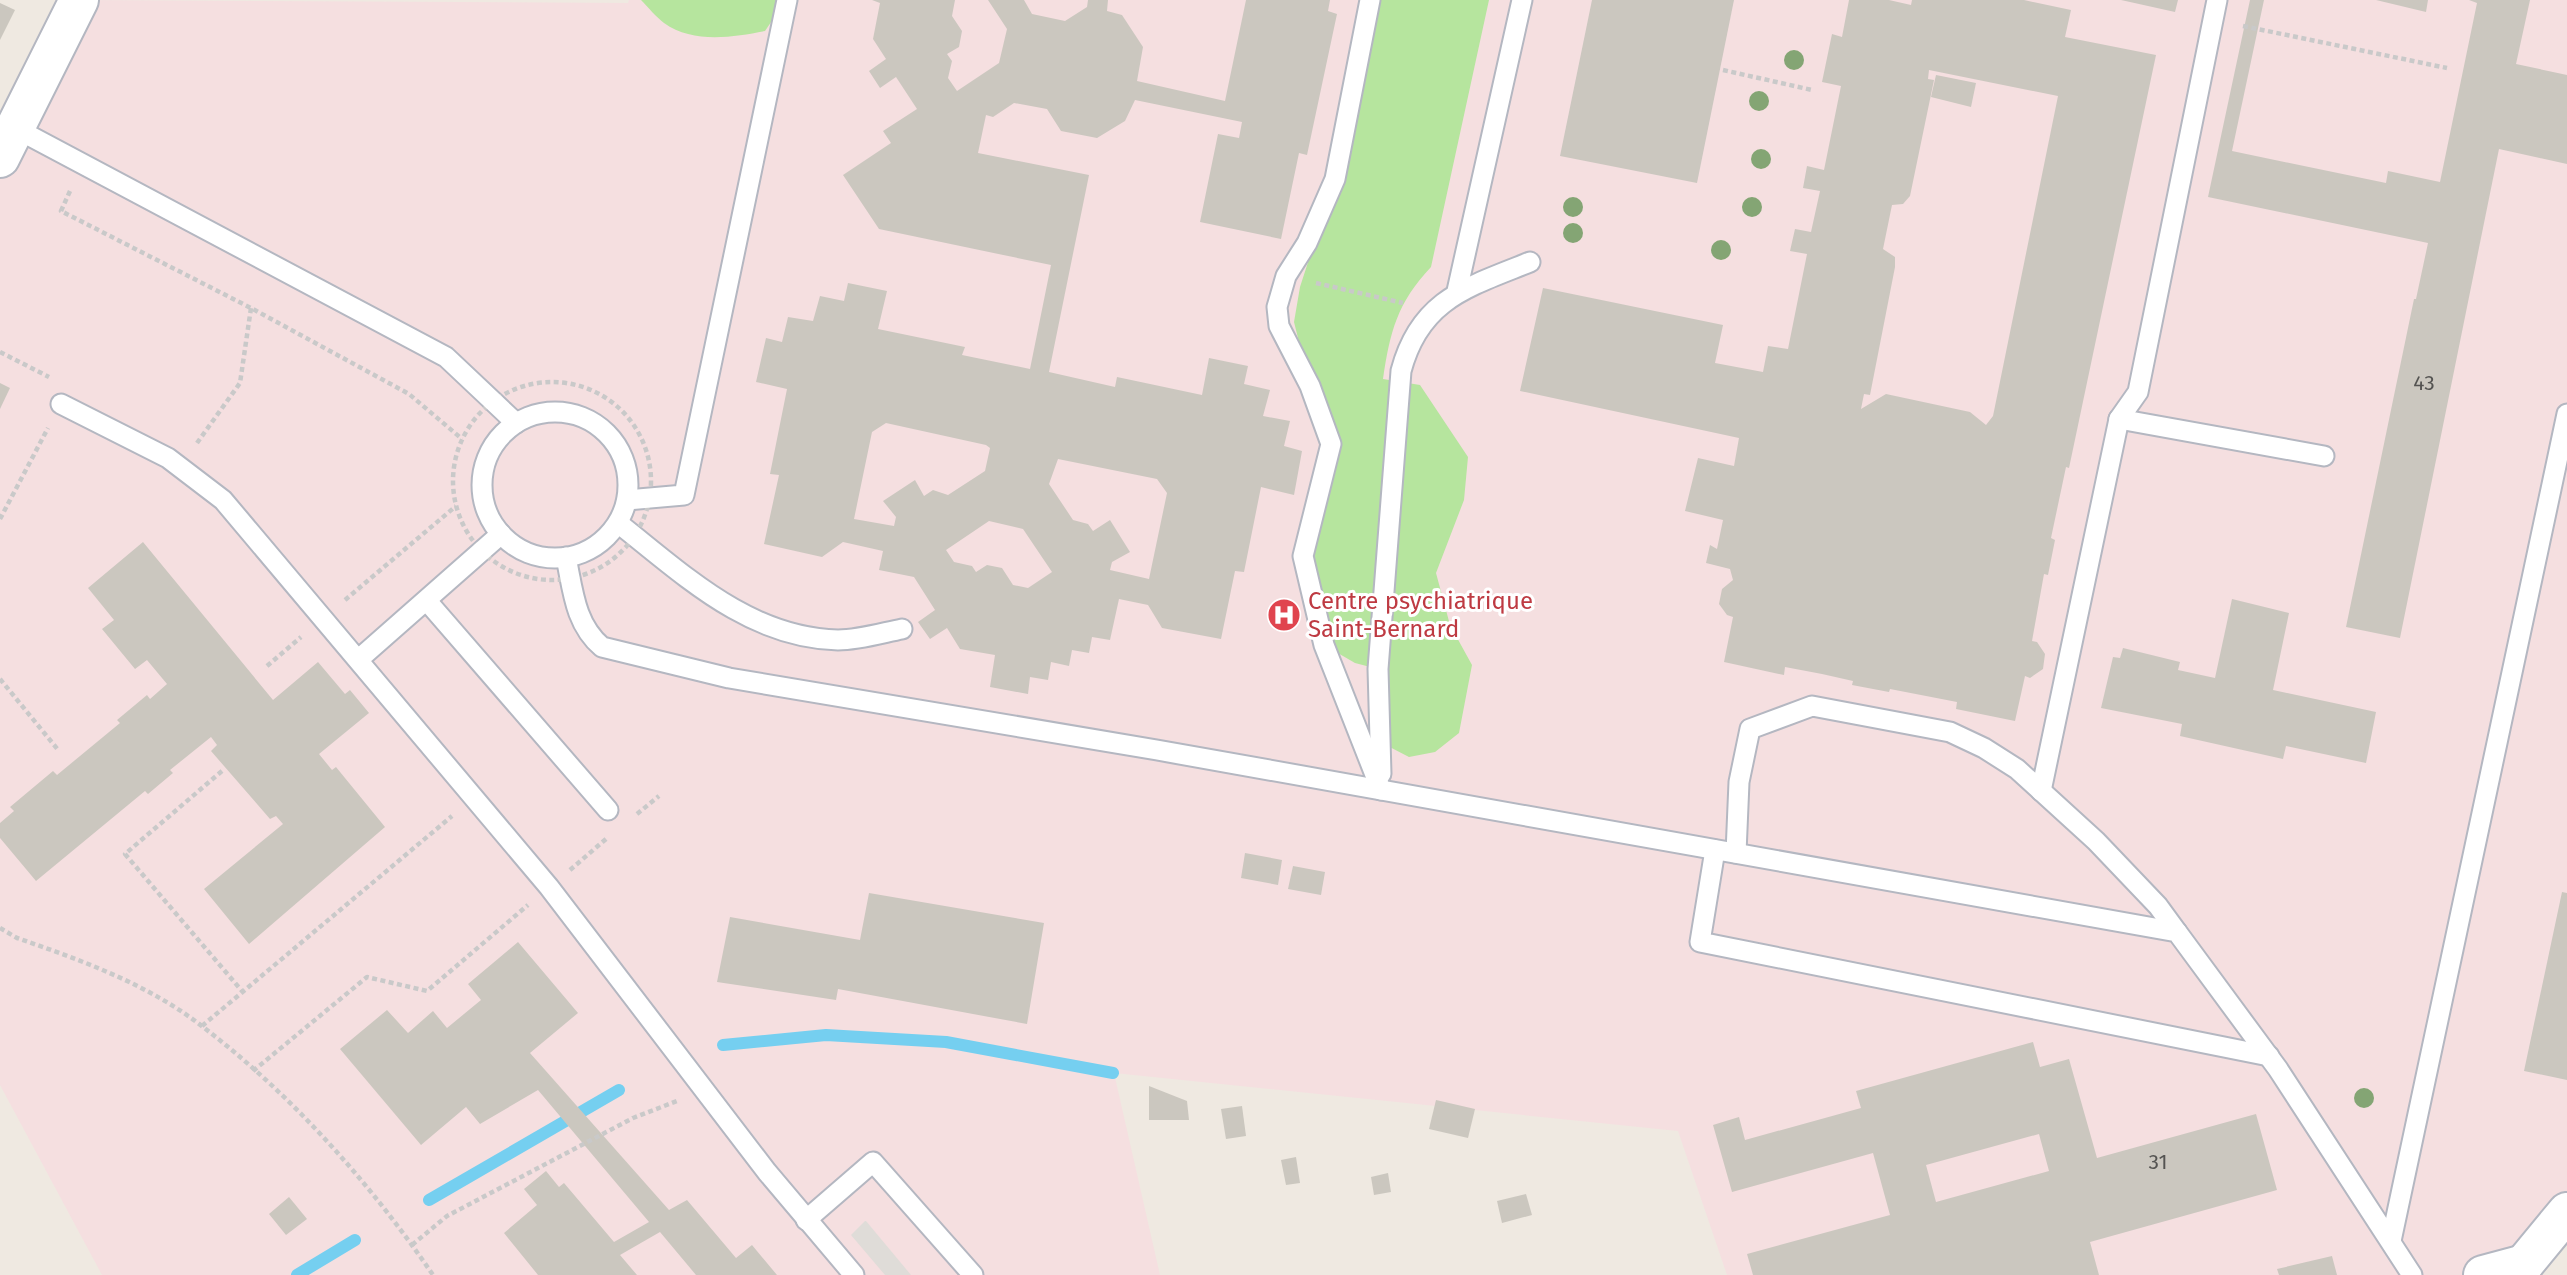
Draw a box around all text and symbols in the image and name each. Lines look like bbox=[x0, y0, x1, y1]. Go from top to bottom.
house number: 43 bbox=[2413, 370, 2435, 396]
place label: Centre psychiatrique Saint-Bernard bbox=[1308, 587, 1533, 643]
hospital icon: Centre psychiatrique Saint-Bernard bbox=[1265, 596, 1303, 634]
house number: 31 bbox=[2148, 1149, 2168, 1175]

